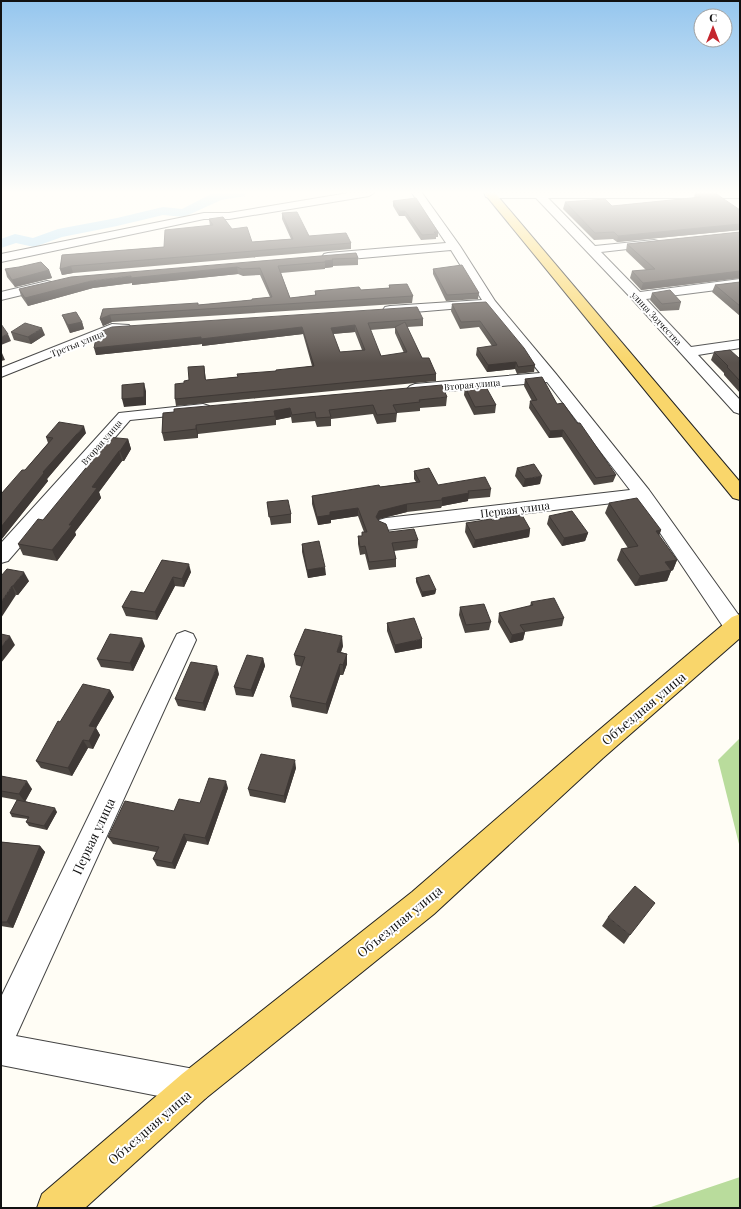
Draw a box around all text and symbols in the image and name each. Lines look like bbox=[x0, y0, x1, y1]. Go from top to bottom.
north arrow bbox=[693, 8, 733, 48]
text: С bbox=[709, 10, 717, 25]
street label: улица Зодчества bbox=[628, 288, 685, 348]
street label: Третья улица bbox=[49, 327, 106, 359]
street label: Вторая улица bbox=[443, 376, 501, 392]
street label: Вторая улица bbox=[78, 416, 124, 467]
street label: Первая улица bbox=[479, 497, 551, 521]
street label: Объездная улица bbox=[597, 667, 689, 748]
street label: Первая улица bbox=[68, 794, 118, 877]
street label: Объездная улица bbox=[353, 881, 445, 961]
street label: Объездная улица bbox=[104, 1086, 195, 1168]

